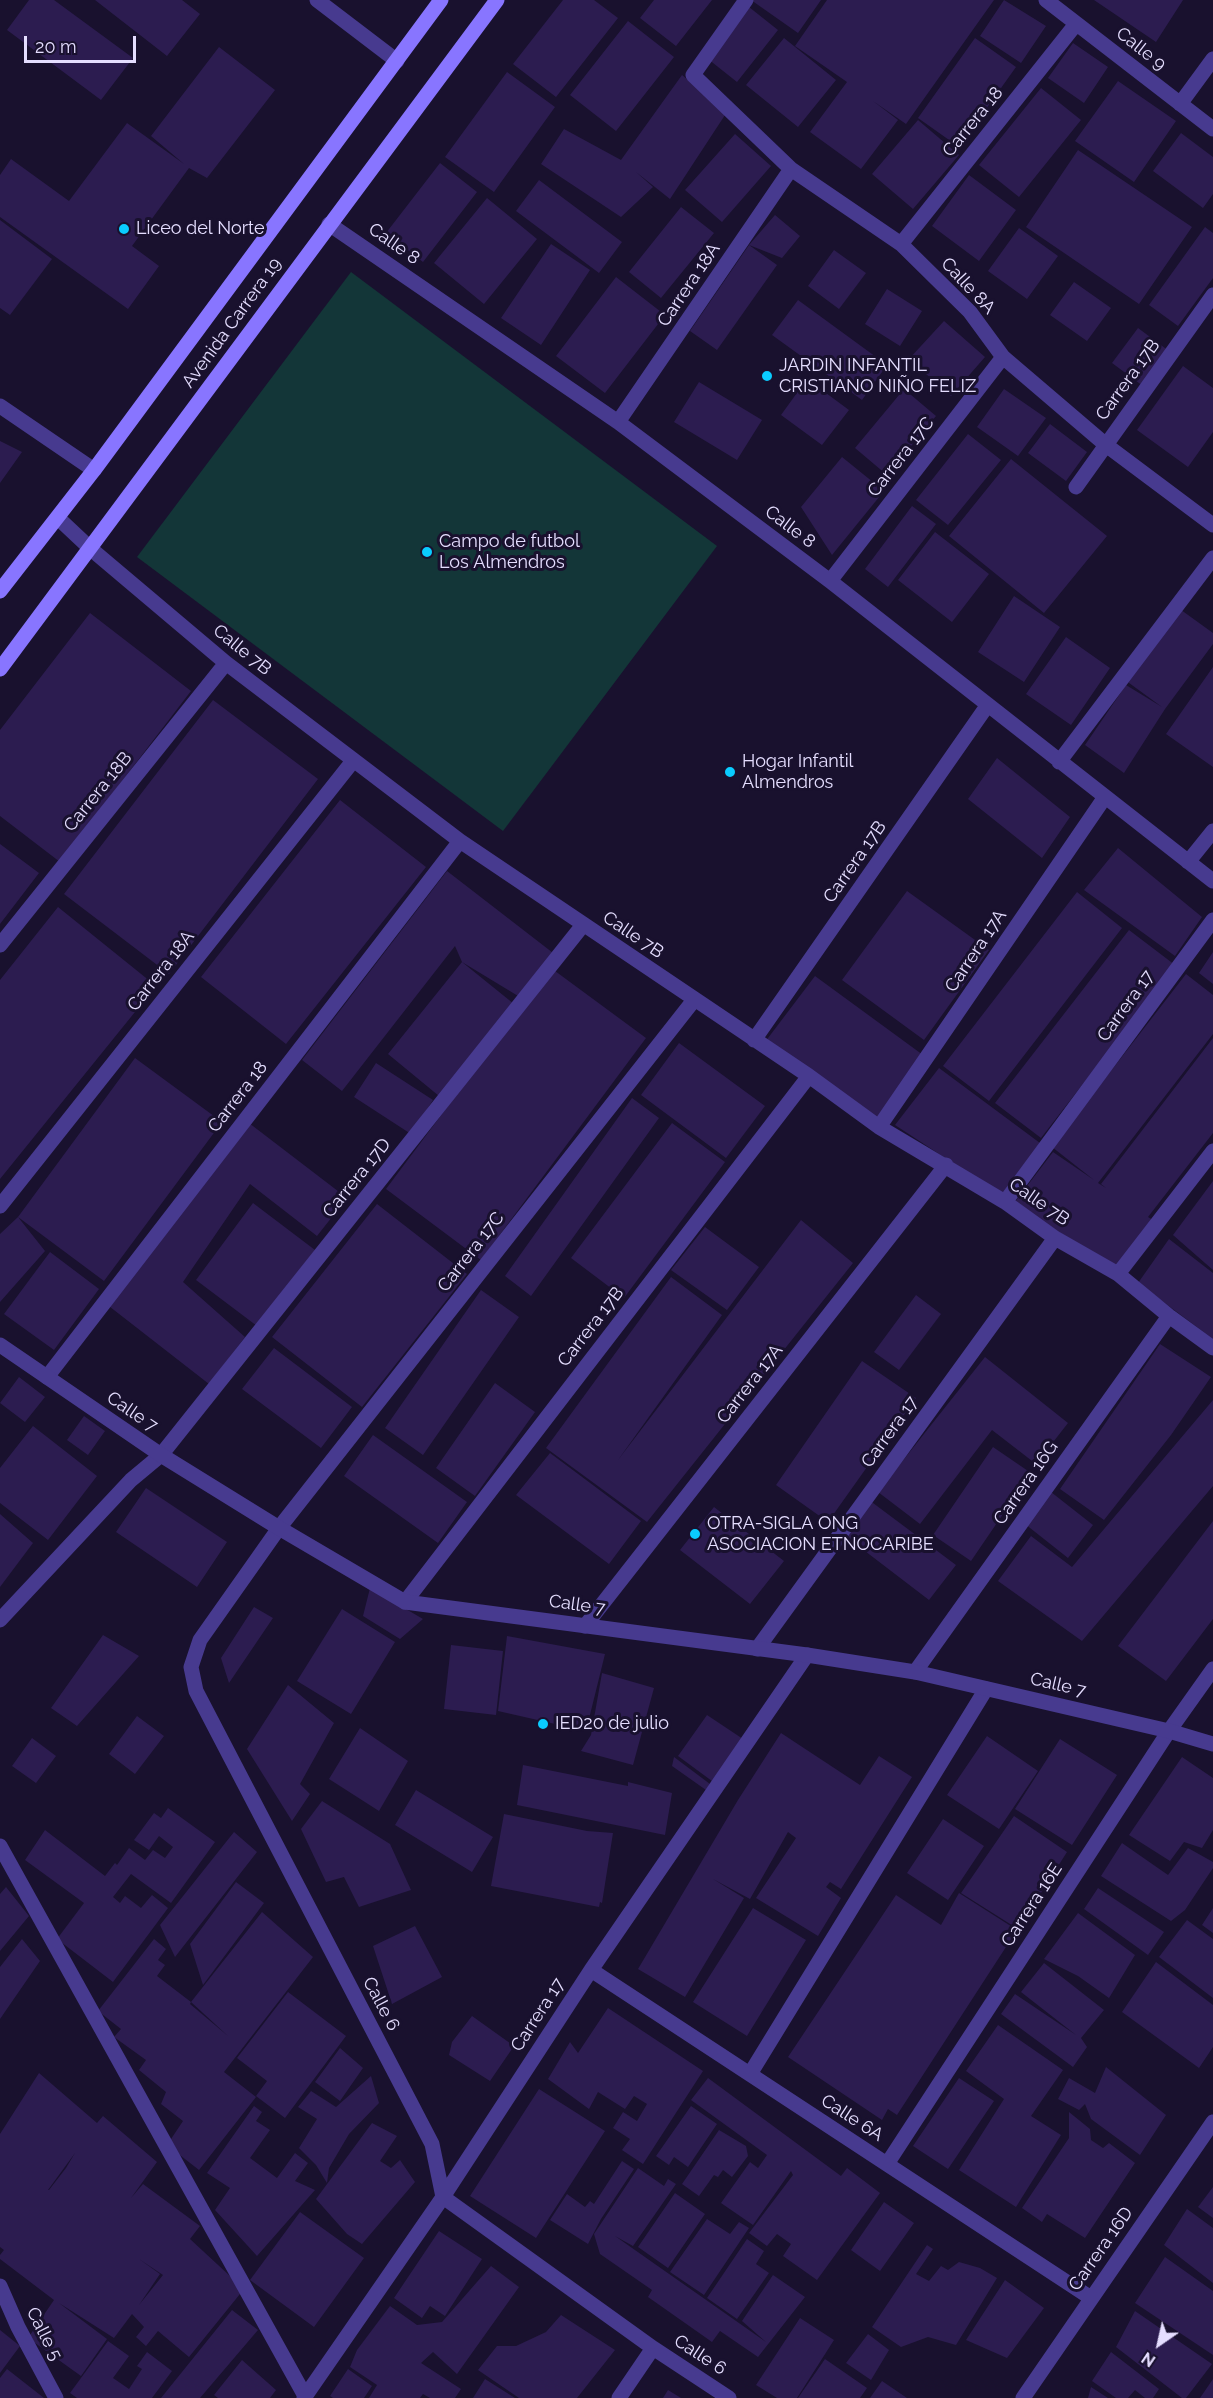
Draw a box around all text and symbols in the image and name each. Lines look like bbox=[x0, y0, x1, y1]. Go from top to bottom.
street label: Calle 9 bbox=[1112, 23, 1170, 75]
scale bar bbox=[27, 24, 140, 62]
text: 20 m bbox=[35, 36, 77, 57]
street label: Carrera 18 bbox=[938, 83, 1008, 161]
place label: Liceo del Norte bbox=[136, 218, 265, 240]
street label: Calle 8 bbox=[364, 219, 424, 269]
marker: Liceo del Norte bbox=[117, 222, 131, 236]
street label: Carrera 18A bbox=[653, 239, 725, 331]
street label: Calle 8A bbox=[936, 253, 1000, 319]
street label: Avenida Carrera 19 bbox=[178, 254, 286, 392]
street label: Carrera 17B bbox=[1091, 335, 1165, 425]
place label: JARDIN INFANTIL CRISTIANO NIÑO FELIZ bbox=[779, 355, 976, 398]
marker: JARDIN INFANTIL CRISTIANO NIÑO FELIZ bbox=[760, 369, 774, 383]
street label: Carrera 17C bbox=[863, 413, 939, 501]
street label: Calle 8 bbox=[760, 501, 820, 553]
place label: Campo de futbol Los Almendros bbox=[439, 531, 580, 574]
marker: Campo de futbol Los Almendros bbox=[420, 545, 434, 559]
street label: Calle 7B bbox=[208, 620, 276, 680]
street label: Carrera 18B bbox=[59, 748, 137, 836]
place label: Hogar Infantil Almendros bbox=[742, 751, 854, 794]
marker: Hogar Infantil Almendros bbox=[723, 765, 737, 779]
street label: Carrera 17B bbox=[819, 817, 891, 907]
street label: Carrera 17A bbox=[941, 906, 1011, 996]
street label: Calle 7B bbox=[598, 907, 668, 963]
street label: Carrera 18A bbox=[123, 926, 199, 1016]
street label: Carrera 17 bbox=[1093, 966, 1159, 1046]
street label: Carrera 18 bbox=[204, 1057, 272, 1137]
street label: Carrera 17D bbox=[318, 1134, 396, 1222]
street label: Calle 7B bbox=[1005, 1173, 1073, 1231]
street label: Carrera 17C bbox=[433, 1208, 509, 1296]
street label: Carrera 17B bbox=[553, 1283, 629, 1371]
street label: Carrera 17A bbox=[712, 1340, 788, 1428]
street label: Calle 7 bbox=[102, 1387, 162, 1437]
street label: Carrera 17 bbox=[857, 1392, 923, 1472]
street label: Carrera 16G bbox=[989, 1437, 1063, 1529]
place label: OTRA-SIGLA ONG ASOCIACION ETNOCARIBE bbox=[707, 1513, 934, 1556]
marker: OTRA-SIGLA ONG ASOCIACION ETNOCARIBE bbox=[688, 1527, 702, 1541]
street label: Calle 7 bbox=[547, 1590, 607, 1620]
street label: Calle 7 bbox=[1028, 1668, 1088, 1702]
place label: IED20 de julio bbox=[555, 1713, 669, 1735]
marker: IED20 de julio bbox=[536, 1717, 550, 1731]
street label: Carrera 16E bbox=[997, 1859, 1067, 1951]
street label: Calle 6 bbox=[358, 1973, 404, 2035]
street label: Carrera 17 bbox=[506, 1974, 570, 2056]
street label: Calle 6A bbox=[817, 2090, 887, 2146]
street label: Carrera 16D bbox=[1064, 2203, 1138, 2295]
street label: Calle 5 bbox=[21, 2304, 67, 2364]
north arrow bbox=[1129, 2314, 1189, 2374]
street label: Calle 6 bbox=[670, 2330, 730, 2380]
text: N bbox=[1138, 2348, 1159, 2371]

